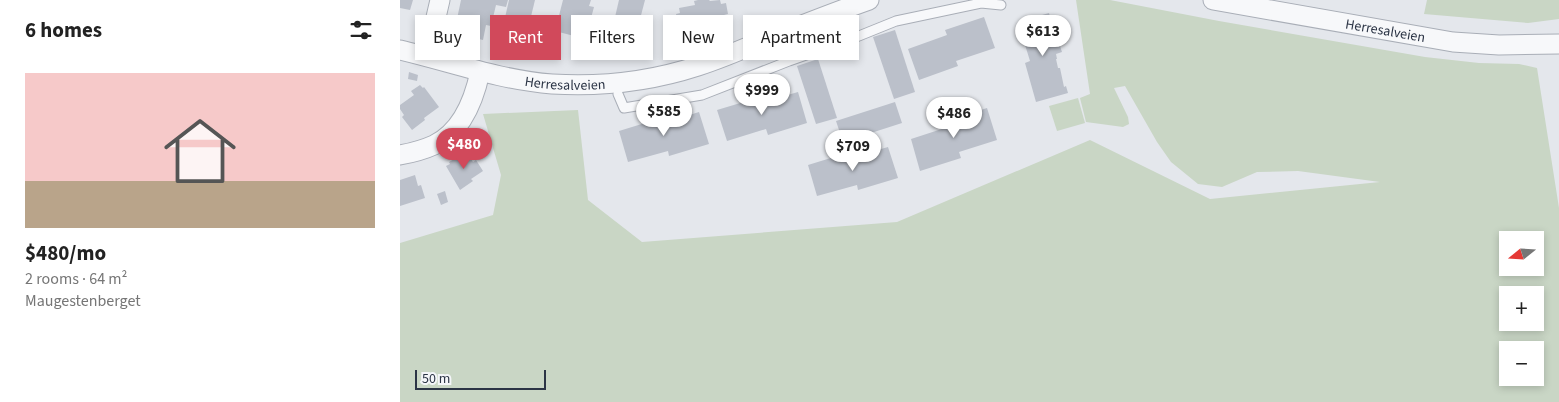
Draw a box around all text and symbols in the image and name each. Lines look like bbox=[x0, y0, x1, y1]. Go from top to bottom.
street label: Herresalveien bbox=[1344, 14, 1427, 48]
text: 6 homes bbox=[25, 15, 102, 45]
chip: Buy bbox=[415, 15, 480, 60]
chip: Rent bbox=[490, 15, 561, 60]
chip: Filters bbox=[571, 15, 653, 60]
chip: New bbox=[663, 15, 733, 60]
chip: Apartment bbox=[743, 15, 859, 60]
pin: $613 bbox=[1013, 15, 1073, 57]
icon: filters bbox=[347, 16, 375, 44]
text: $613 bbox=[1026, 20, 1060, 42]
street label: Herresalveien bbox=[523, 72, 606, 96]
pin: $999 bbox=[732, 74, 792, 116]
text: $999 bbox=[745, 79, 779, 101]
pin: $585 bbox=[634, 94, 694, 137]
pin: $486 bbox=[924, 96, 984, 139]
text: $585 bbox=[647, 100, 681, 122]
text: $486 bbox=[937, 102, 971, 124]
icon: home bbox=[155, 106, 245, 196]
pin: $480 bbox=[434, 128, 494, 170]
pin: $709 bbox=[823, 130, 883, 172]
text: $480 bbox=[447, 133, 481, 155]
text: $709 bbox=[836, 135, 870, 157]
north arrow bbox=[1499, 231, 1544, 276]
map controls bbox=[1499, 231, 1544, 386]
text: $480/mo bbox=[25, 238, 106, 268]
text: 2 rooms · 64 m² bbox=[25, 268, 127, 290]
button: + bbox=[1499, 286, 1544, 331]
text: Maugestenberget bbox=[25, 290, 141, 312]
button: − bbox=[1499, 341, 1544, 386]
scale bar bbox=[415, 367, 546, 390]
text: 50 m bbox=[422, 369, 450, 389]

